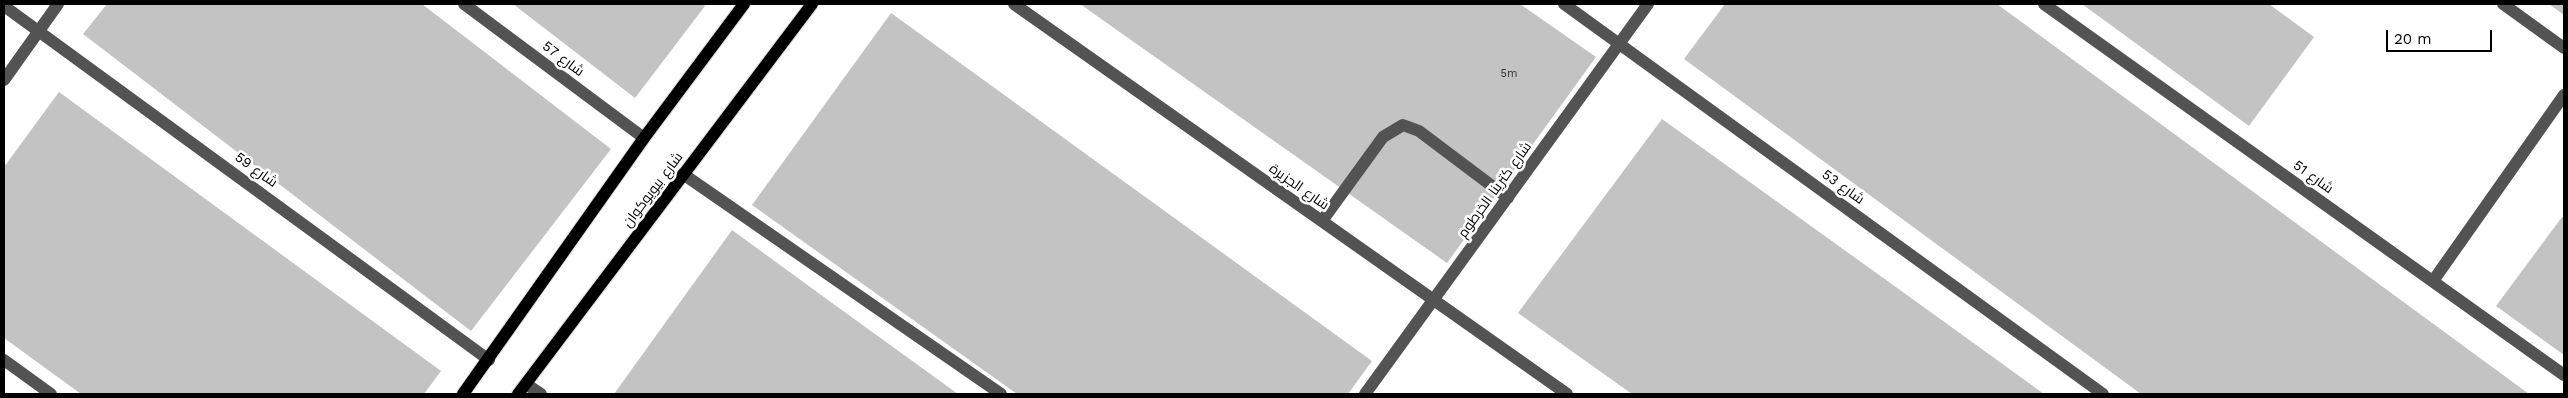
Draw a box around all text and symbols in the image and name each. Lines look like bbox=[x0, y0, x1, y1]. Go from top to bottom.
scale bar bbox=[2388, 20, 2494, 52]
text: 20 m bbox=[2394, 30, 2432, 48]
street label: شارع 57 bbox=[539, 38, 587, 80]
house number: 5m bbox=[1501, 67, 1517, 81]
street label: شارع كترينا الخرطوم bbox=[1455, 139, 1535, 241]
street label: شارع 59 bbox=[231, 149, 281, 191]
street label: شارع بيويوكوان bbox=[619, 149, 687, 231]
street label: شارع 51 bbox=[2290, 157, 2336, 197]
street label: شارع الجزيرة bbox=[1266, 160, 1332, 214]
street label: شارع 53 bbox=[1819, 166, 1867, 208]

